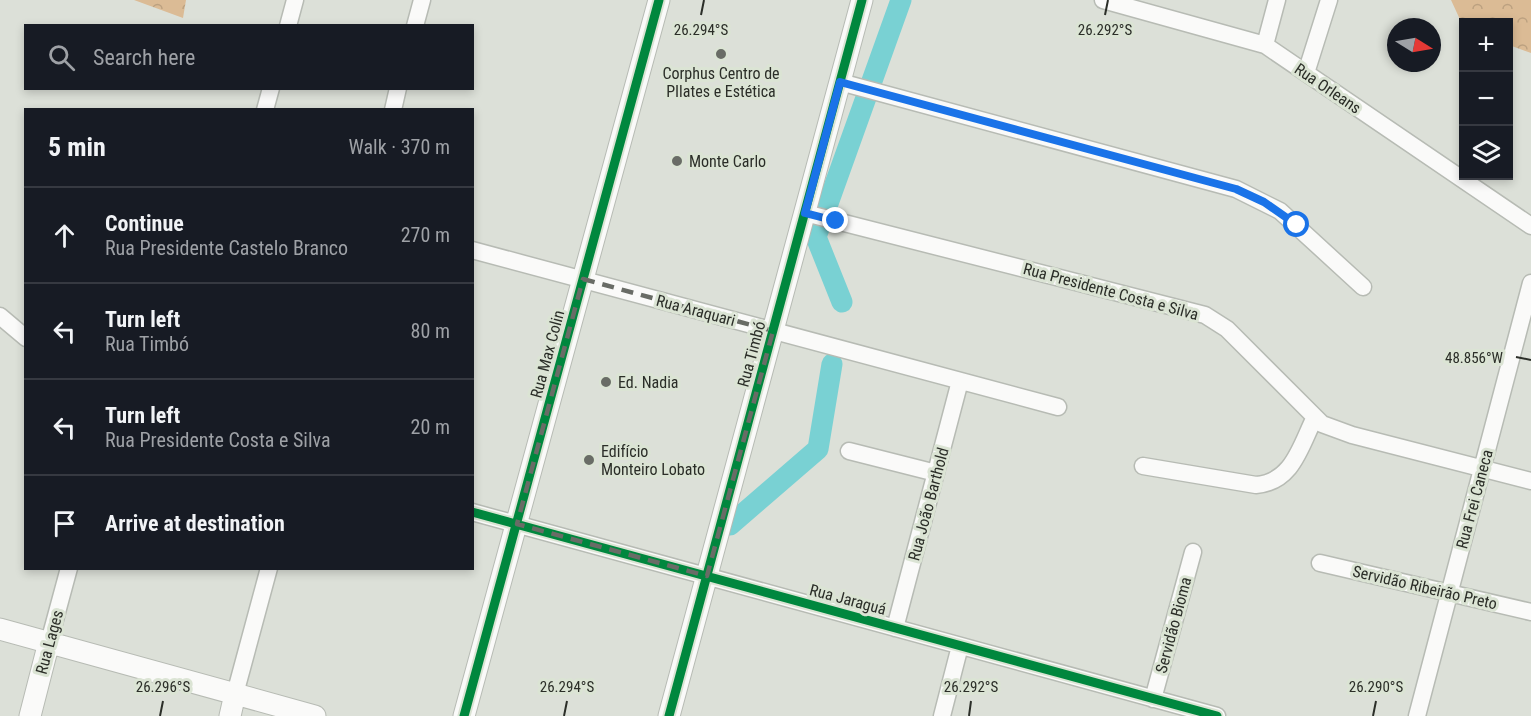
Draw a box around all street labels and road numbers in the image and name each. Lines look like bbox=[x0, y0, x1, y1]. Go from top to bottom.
street label: Rua Orleans bbox=[1291, 59, 1365, 118]
street label: Rua Presidente Costa e Silva bbox=[1021, 259, 1200, 324]
street label: Rua Araquari bbox=[654, 291, 737, 330]
street label: Rua Max Colin bbox=[527, 308, 568, 400]
street label: Rua Timbó bbox=[734, 319, 769, 389]
street label: Rua João Barthold bbox=[904, 445, 953, 563]
street label: Rua Frei Caneca bbox=[1452, 448, 1497, 551]
street label: Servidão Ribeirão Preto bbox=[1351, 562, 1499, 613]
street label: Servidão Bioma bbox=[1152, 575, 1195, 675]
street label: Rua Jaraguá bbox=[808, 580, 888, 619]
street label: Rua Lages bbox=[32, 608, 67, 676]

